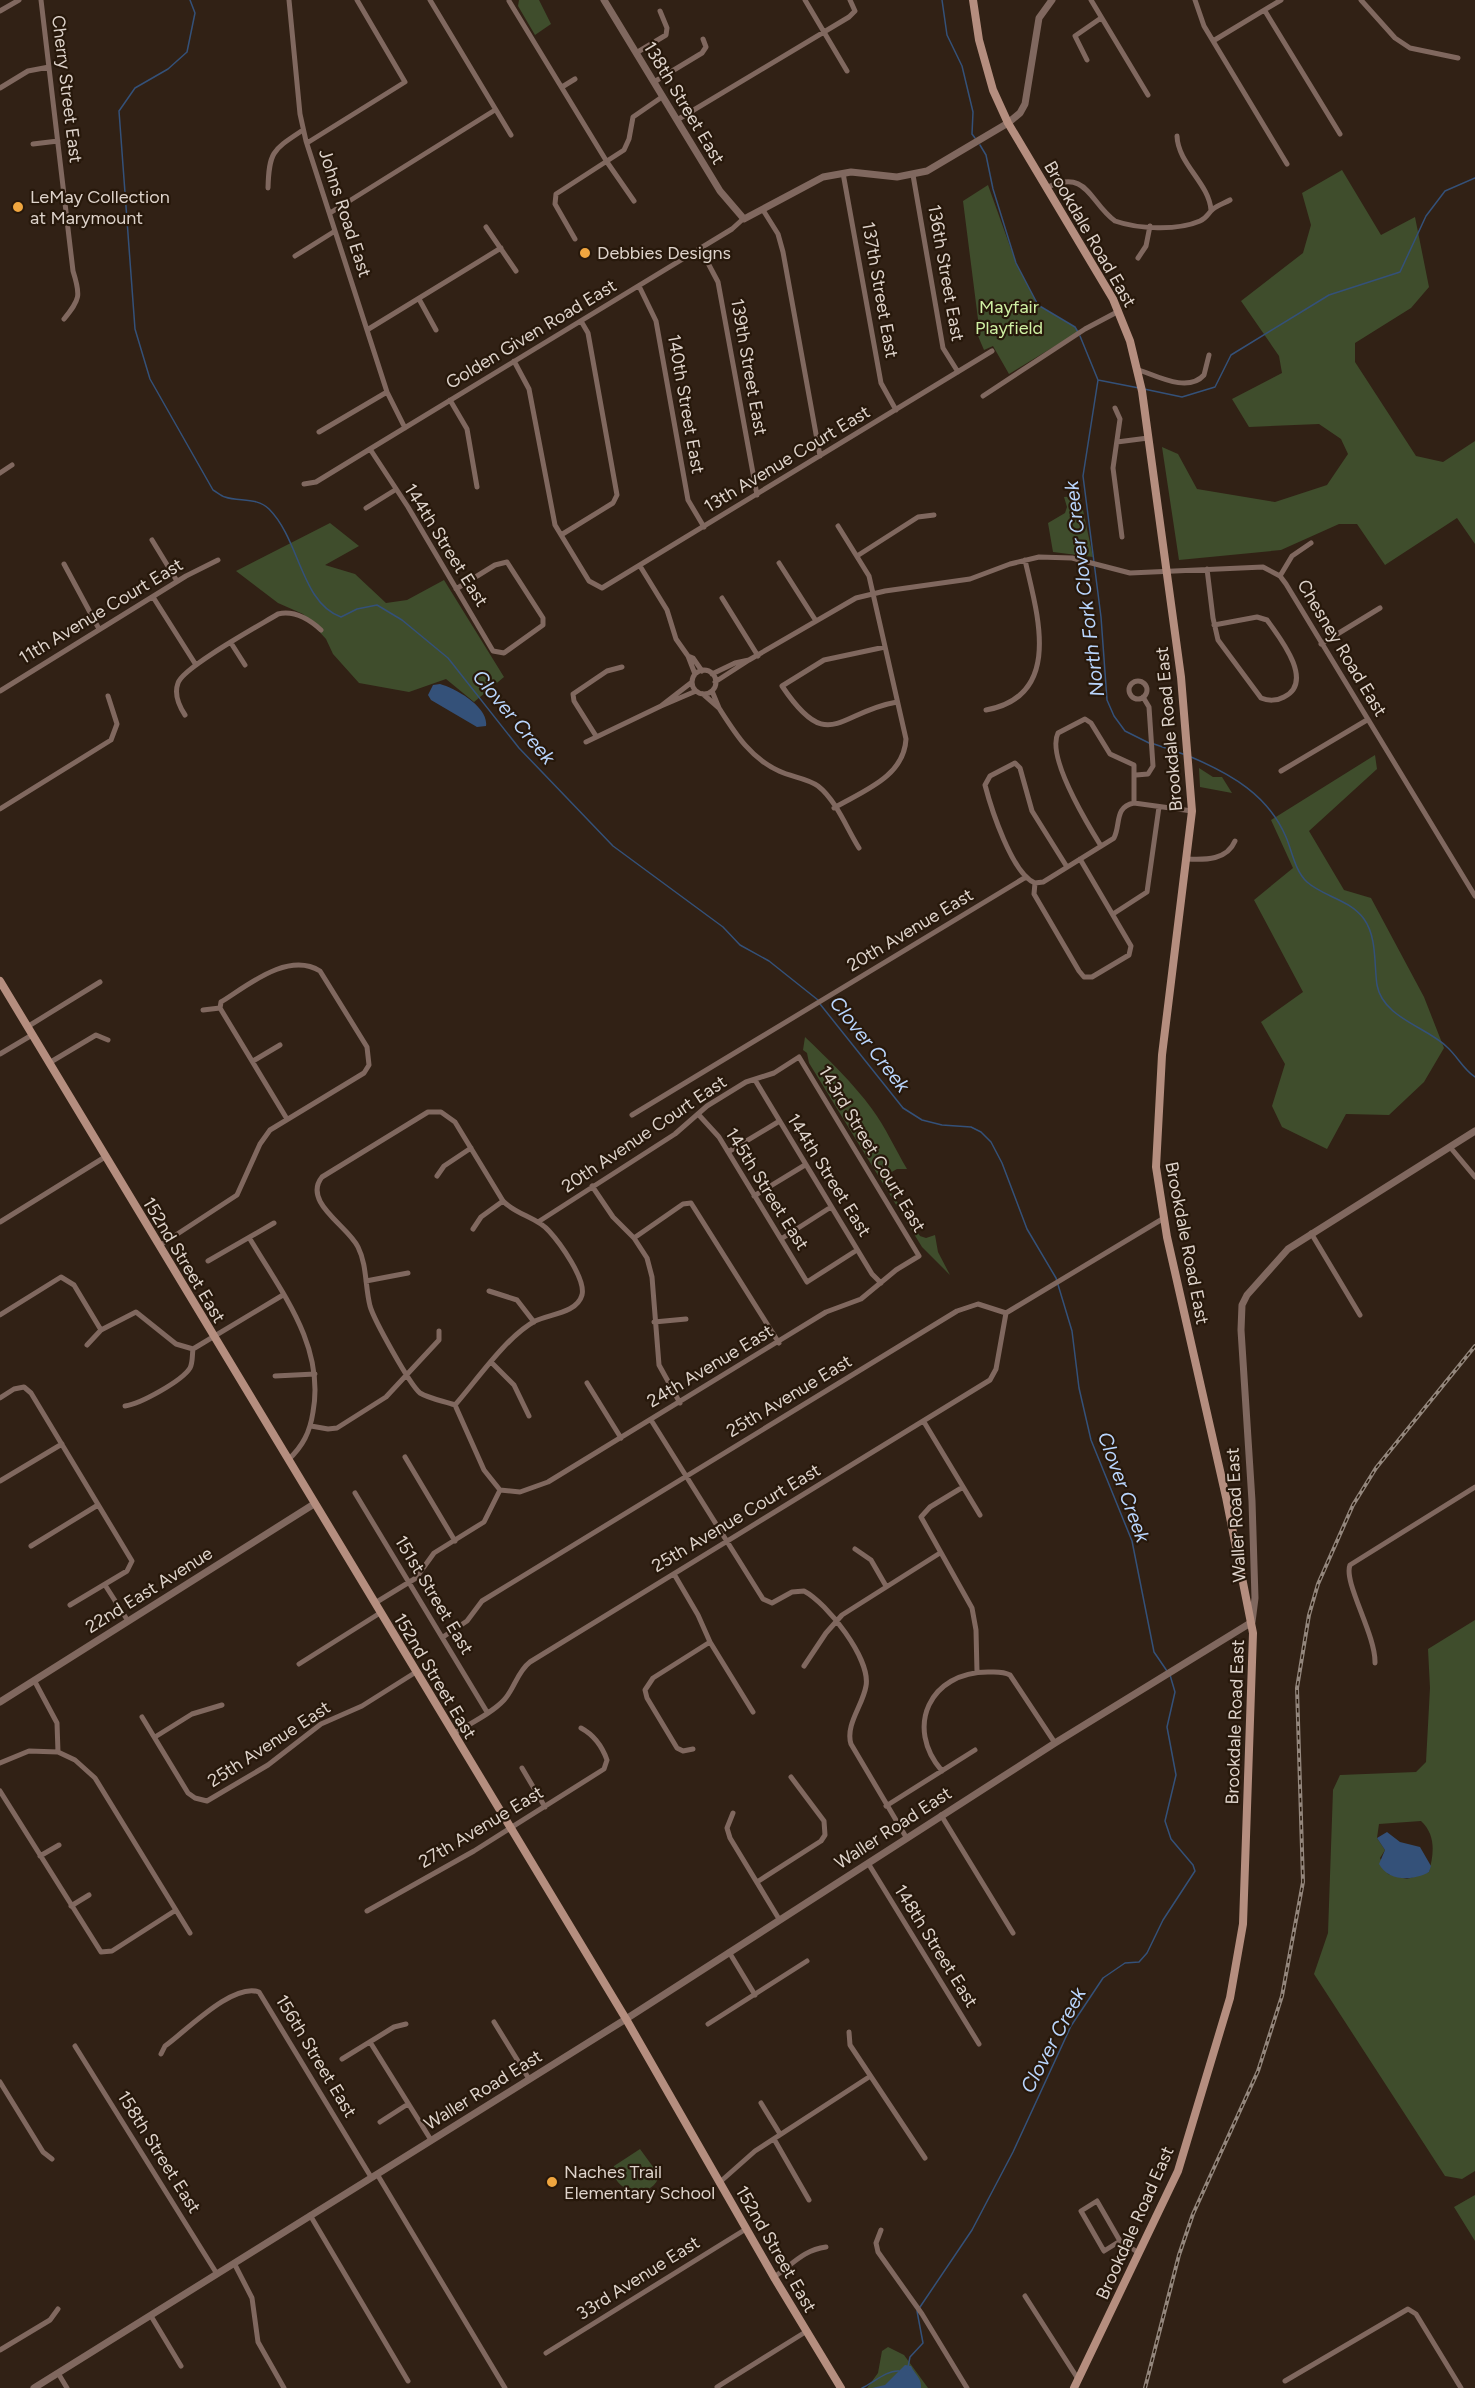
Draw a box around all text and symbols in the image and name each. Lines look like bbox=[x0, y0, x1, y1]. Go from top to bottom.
street label: Cherry Street East bbox=[47, 14, 87, 164]
street label: 138th Street East bbox=[639, 38, 729, 169]
street label: Johns Road East bbox=[314, 146, 376, 280]
street label: Brookdale Road East bbox=[1039, 157, 1141, 311]
place label: LeMay Collection at Marymount bbox=[30, 186, 170, 229]
marker: LeMay Collection at Marymount bbox=[11, 200, 25, 214]
street label: 136th Street East bbox=[923, 203, 969, 343]
street label: 137th Street East bbox=[857, 220, 903, 360]
place label: Debbies Designs bbox=[597, 242, 731, 264]
marker: Debbies Designs bbox=[578, 246, 592, 260]
street label: Golden Given Road East bbox=[442, 274, 620, 394]
park label: Mayfair Playfield bbox=[975, 296, 1043, 339]
street label: 139th Street East bbox=[726, 297, 772, 437]
street label: 140th Street East bbox=[663, 332, 709, 476]
street label: 13th Avenue Court East bbox=[700, 401, 874, 517]
water label: North Fork Clover Creek bbox=[1059, 478, 1109, 698]
street label: 144th Street East bbox=[399, 479, 493, 611]
street label: 11th Avenue Court East bbox=[15, 553, 187, 669]
street label: Chesney Road East bbox=[1292, 576, 1392, 721]
street label: Brookdale Road East bbox=[1151, 645, 1187, 812]
water label: Clover Creek bbox=[468, 665, 561, 770]
street label: 20th Avenue East bbox=[843, 884, 977, 976]
water label: Clover Creek bbox=[825, 991, 916, 1098]
street label: 143rd Street Court East bbox=[814, 1062, 930, 1236]
street label: 20th Avenue Court East bbox=[557, 1071, 731, 1197]
street label: 144th Street East bbox=[782, 1109, 876, 1241]
street label: 145th Street East bbox=[721, 1124, 814, 1254]
street label: Brookdale Road East bbox=[1160, 1160, 1214, 1326]
street label: 152nd Street East bbox=[138, 1193, 230, 1327]
street label: 24th Avenue East bbox=[643, 1320, 777, 1412]
street label: 25th Avenue East bbox=[722, 1350, 856, 1442]
water label: Clover Creek bbox=[1093, 1428, 1156, 1547]
street label: Waller Road East bbox=[1221, 1447, 1251, 1583]
street label: 25th Avenue Court East bbox=[648, 1459, 824, 1577]
street label: 151st Street East bbox=[390, 1532, 478, 1659]
street label: 22nd East Avenue bbox=[81, 1542, 217, 1638]
street label: 152nd Street East bbox=[389, 1609, 481, 1743]
street label: Brookdale Road East bbox=[1221, 1639, 1249, 1805]
street label: 25th Avenue East bbox=[203, 1696, 335, 1792]
street label: 27th Avenue East bbox=[415, 1781, 547, 1873]
street label: Waller Road East bbox=[830, 1782, 956, 1874]
street label: 148th Street East bbox=[889, 1880, 983, 2012]
water label: Clover Creek bbox=[1015, 1982, 1091, 2097]
street label: 156th Street East bbox=[271, 1991, 361, 2121]
street label: Waller Road East bbox=[420, 2045, 546, 2135]
street label: 158th Street East bbox=[113, 2087, 206, 2217]
street label: Brookdale Road East bbox=[1091, 2143, 1179, 2303]
place label: Naches Trail Elementary School bbox=[564, 2161, 715, 2204]
marker: Naches Trail Elementary School bbox=[545, 2175, 559, 2189]
street label: 152nd Street East bbox=[731, 2182, 821, 2316]
street label: 33rd Avenue East bbox=[572, 2231, 704, 2325]

